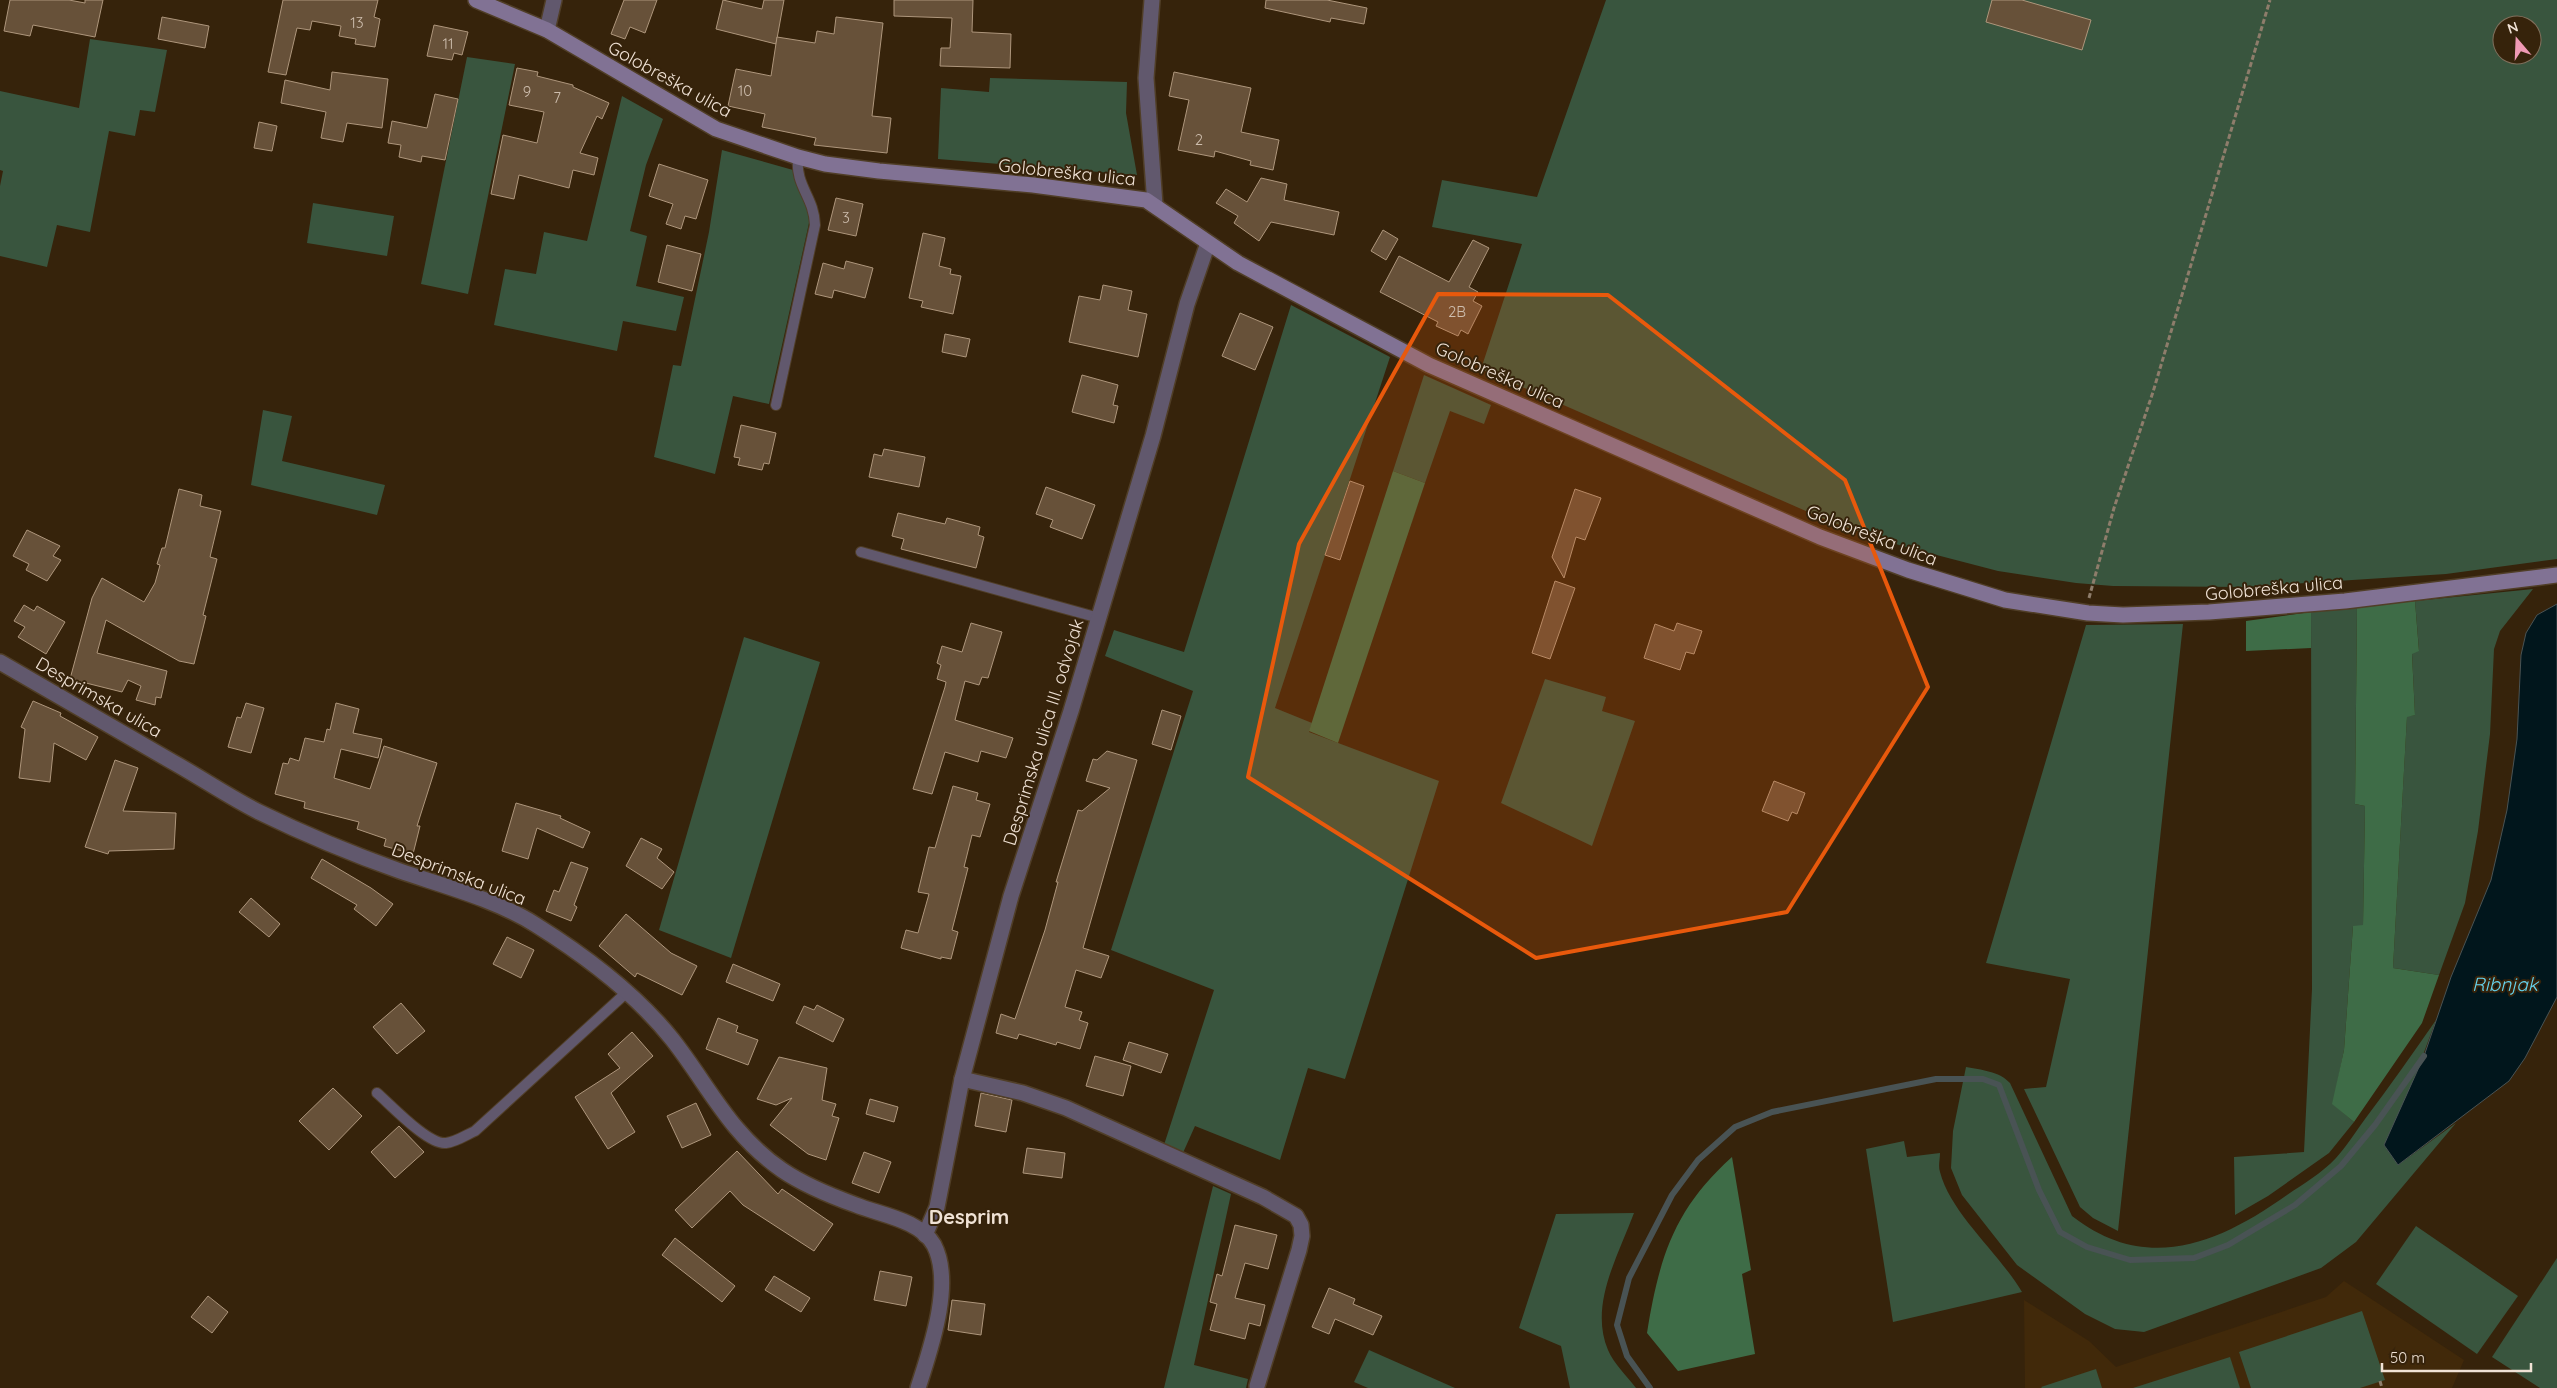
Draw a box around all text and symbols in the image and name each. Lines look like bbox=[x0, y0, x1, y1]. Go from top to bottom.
house number: 13 bbox=[350, 13, 364, 32]
north arrow bbox=[2492, 15, 2542, 65]
text: N bbox=[2505, 18, 2521, 38]
house number: 11 bbox=[442, 34, 454, 53]
street label: Golobreška ulica bbox=[604, 35, 736, 123]
house number: 10 bbox=[738, 81, 752, 100]
house number: 9 bbox=[523, 82, 531, 101]
house number: 7 bbox=[553, 88, 561, 107]
house number: 2 bbox=[1195, 130, 1203, 149]
street label: Golobreška ulica bbox=[997, 153, 1137, 191]
house number: 3 bbox=[842, 208, 850, 227]
house number: 2B bbox=[1448, 302, 1466, 321]
street label: Golobreška ulica bbox=[1432, 336, 1568, 414]
street label: Golobreška ulica bbox=[1803, 500, 1941, 570]
street label: Golobreška ulica bbox=[2204, 571, 2344, 605]
street label: Desprimska ulica III. odvojak bbox=[997, 616, 1089, 848]
street label: Desprimska ulica bbox=[32, 652, 166, 742]
street label: Desprimska ulica bbox=[389, 838, 529, 910]
water label: Ribnjak bbox=[2472, 972, 2540, 996]
district label: Desprim bbox=[929, 1204, 1009, 1229]
scale bar bbox=[2382, 1340, 2531, 1372]
text: 50 m bbox=[2390, 1348, 2425, 1367]

